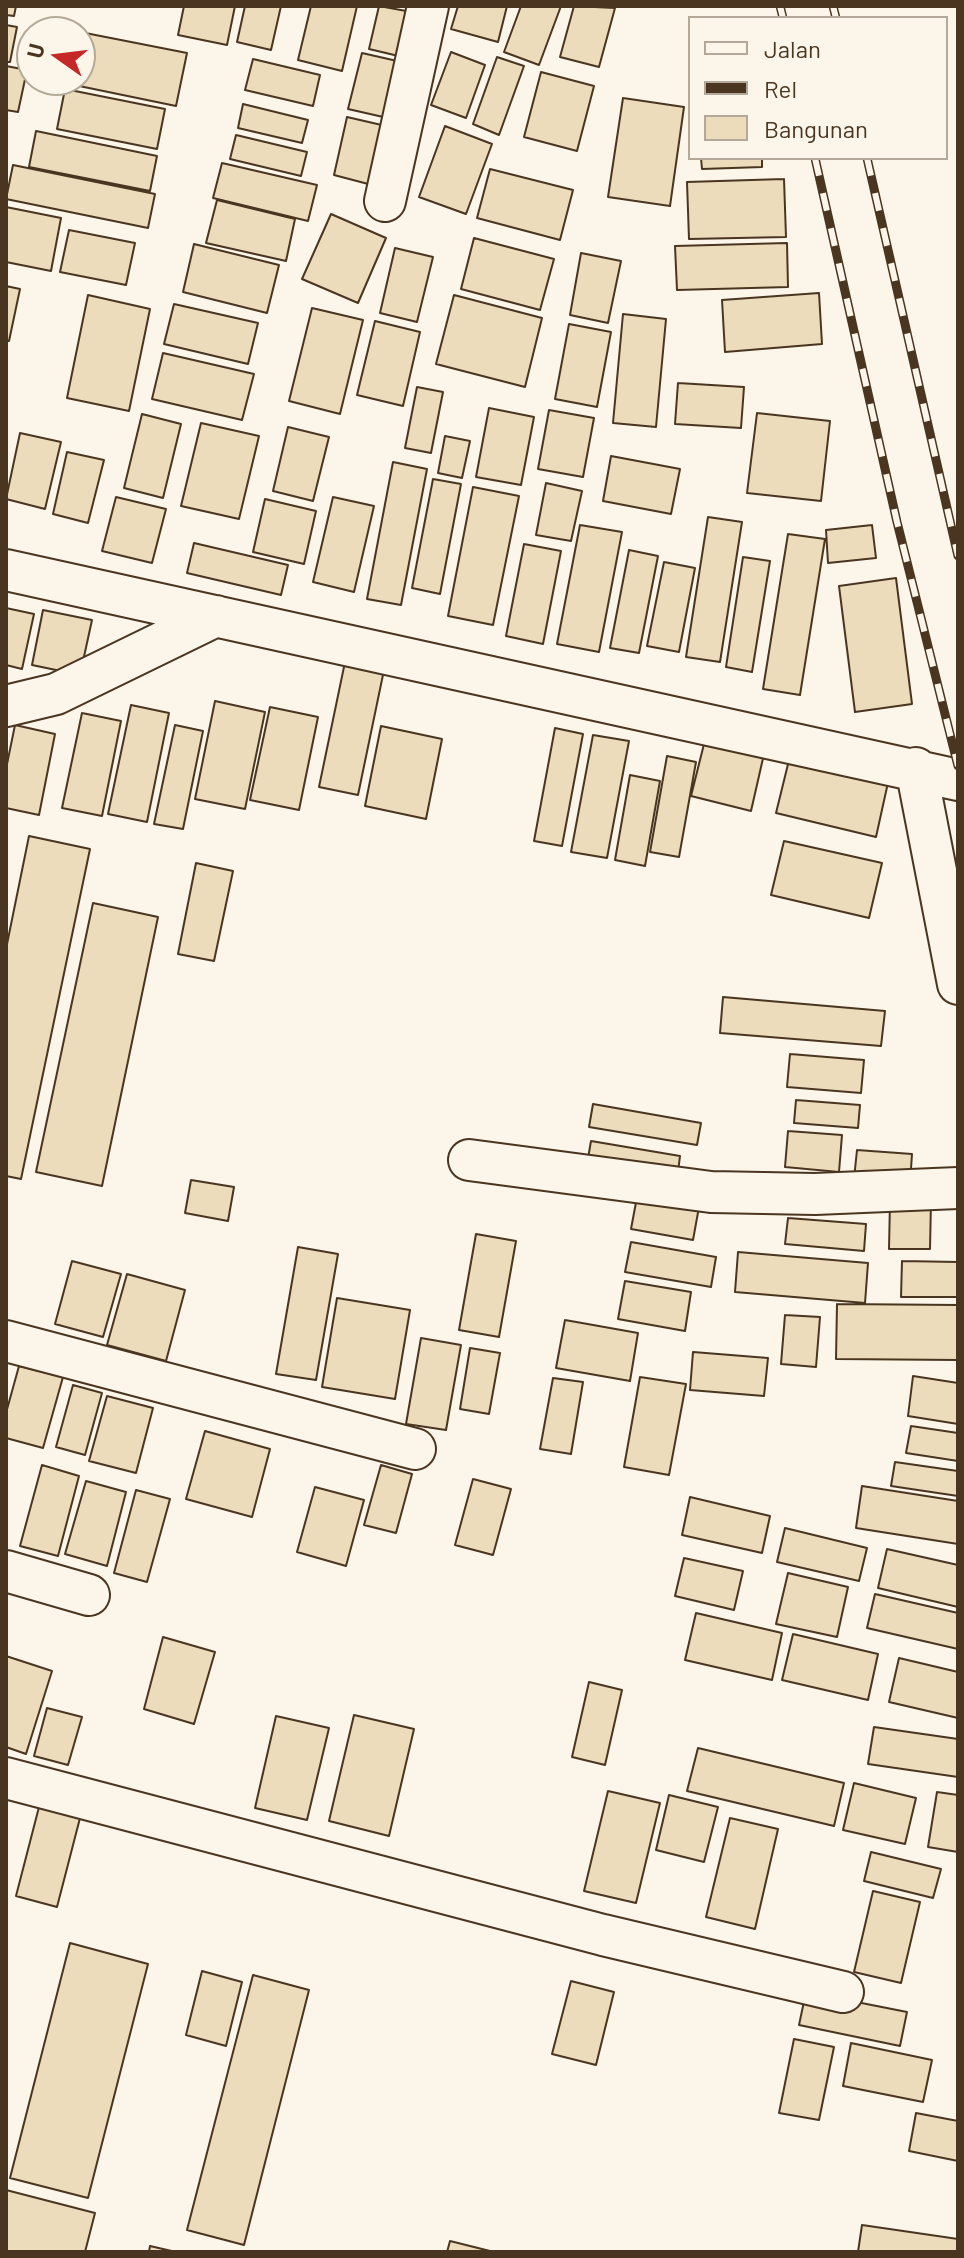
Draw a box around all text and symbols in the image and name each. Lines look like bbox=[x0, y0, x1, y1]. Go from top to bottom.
north arrow bbox=[16, 16, 96, 96]
legend bbox=[688, 16, 948, 160]
text: Jalan bbox=[764, 34, 821, 63]
text: U bbox=[20, 41, 49, 61]
text: Rel bbox=[764, 74, 797, 103]
text: Bangunan bbox=[764, 114, 868, 143]

